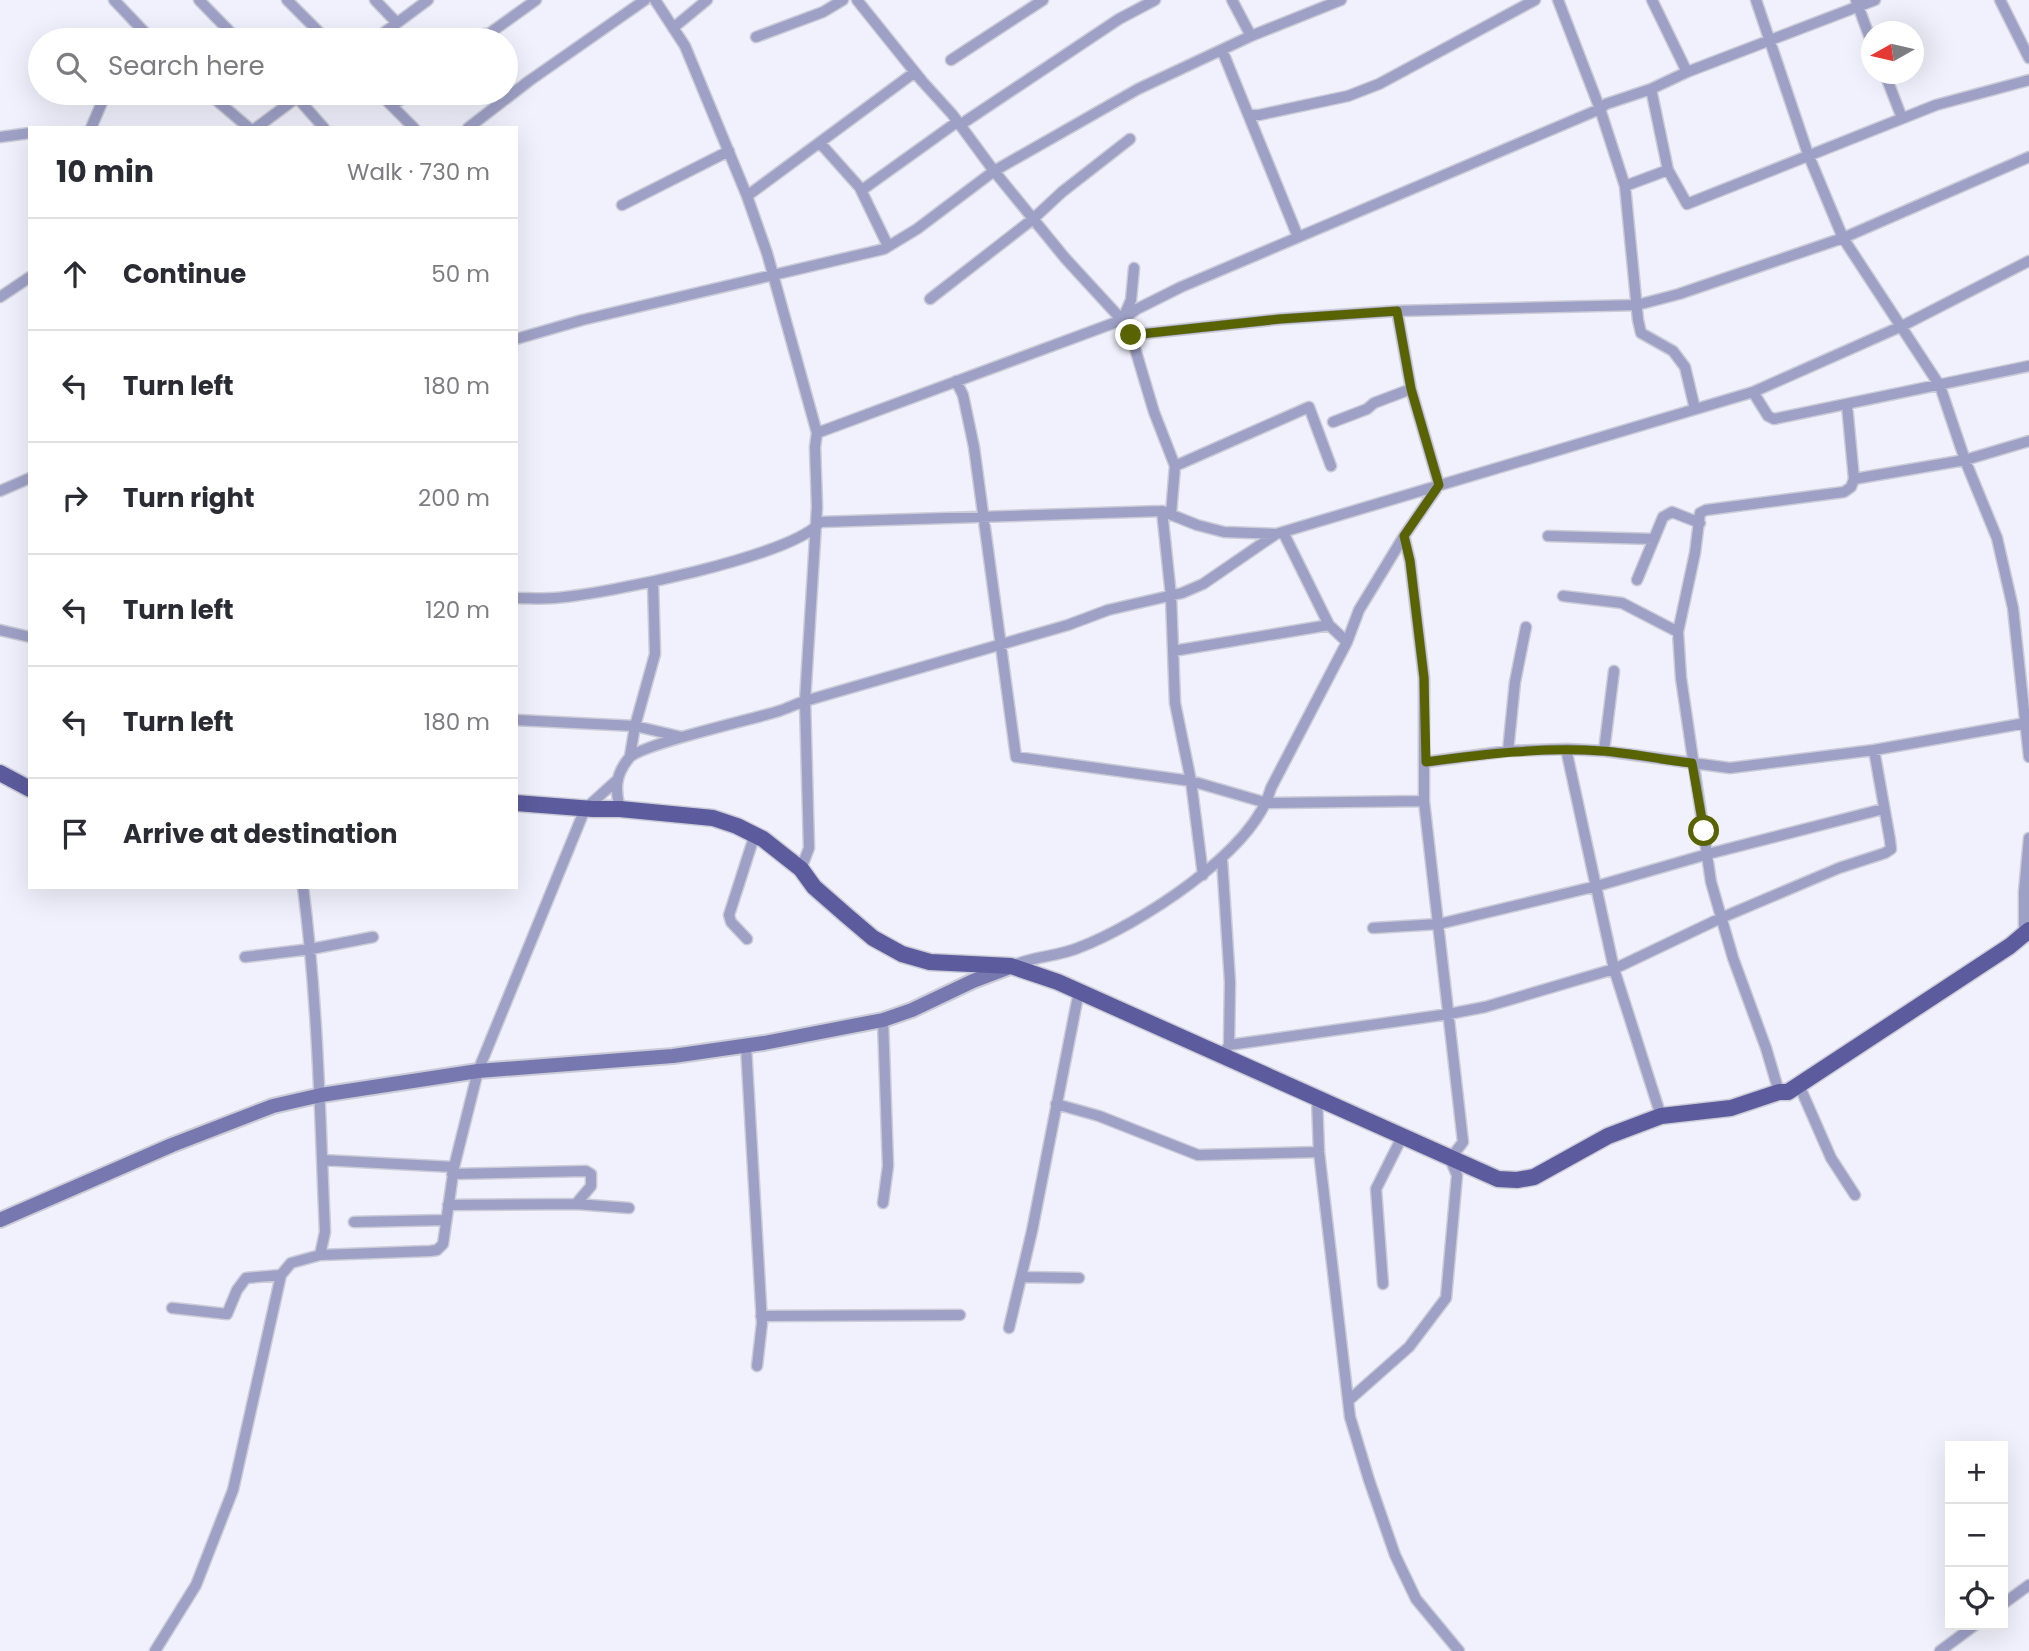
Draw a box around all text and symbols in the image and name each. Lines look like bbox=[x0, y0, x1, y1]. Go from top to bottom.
north arrow bbox=[1861, 21, 1924, 84]
search box bbox=[28, 28, 518, 105]
icon: search bbox=[52, 48, 90, 86]
text: Search here bbox=[108, 48, 265, 84]
text: 10 min bbox=[56, 150, 154, 193]
text: Walk · 730 m bbox=[347, 156, 490, 188]
icon: ahead bbox=[56, 255, 94, 293]
text: Continue bbox=[123, 256, 246, 292]
text: 50 m bbox=[431, 258, 490, 290]
route end bbox=[1115, 319, 1146, 350]
icon: left bbox=[56, 367, 94, 405]
text: Turn left bbox=[123, 368, 234, 404]
text: 180 m bbox=[424, 370, 490, 402]
icon: right bbox=[56, 479, 94, 517]
text: Turn right bbox=[123, 480, 255, 516]
text: 200 m bbox=[418, 482, 490, 514]
icon: left bbox=[56, 591, 94, 629]
text: Turn left bbox=[123, 592, 234, 628]
text: 120 m bbox=[425, 594, 490, 626]
icon: left bbox=[56, 703, 94, 741]
text: Turn left bbox=[123, 704, 234, 740]
text: 180 m bbox=[424, 706, 490, 738]
icon: arrive bbox=[56, 815, 94, 853]
route start bbox=[1688, 815, 1719, 846]
text: Arrive at destination bbox=[123, 816, 398, 852]
map controls bbox=[1945, 1441, 2008, 1630]
button: + bbox=[1945, 1441, 2008, 1504]
button: − bbox=[1945, 1504, 2008, 1567]
button: locate bbox=[1945, 1567, 2008, 1630]

